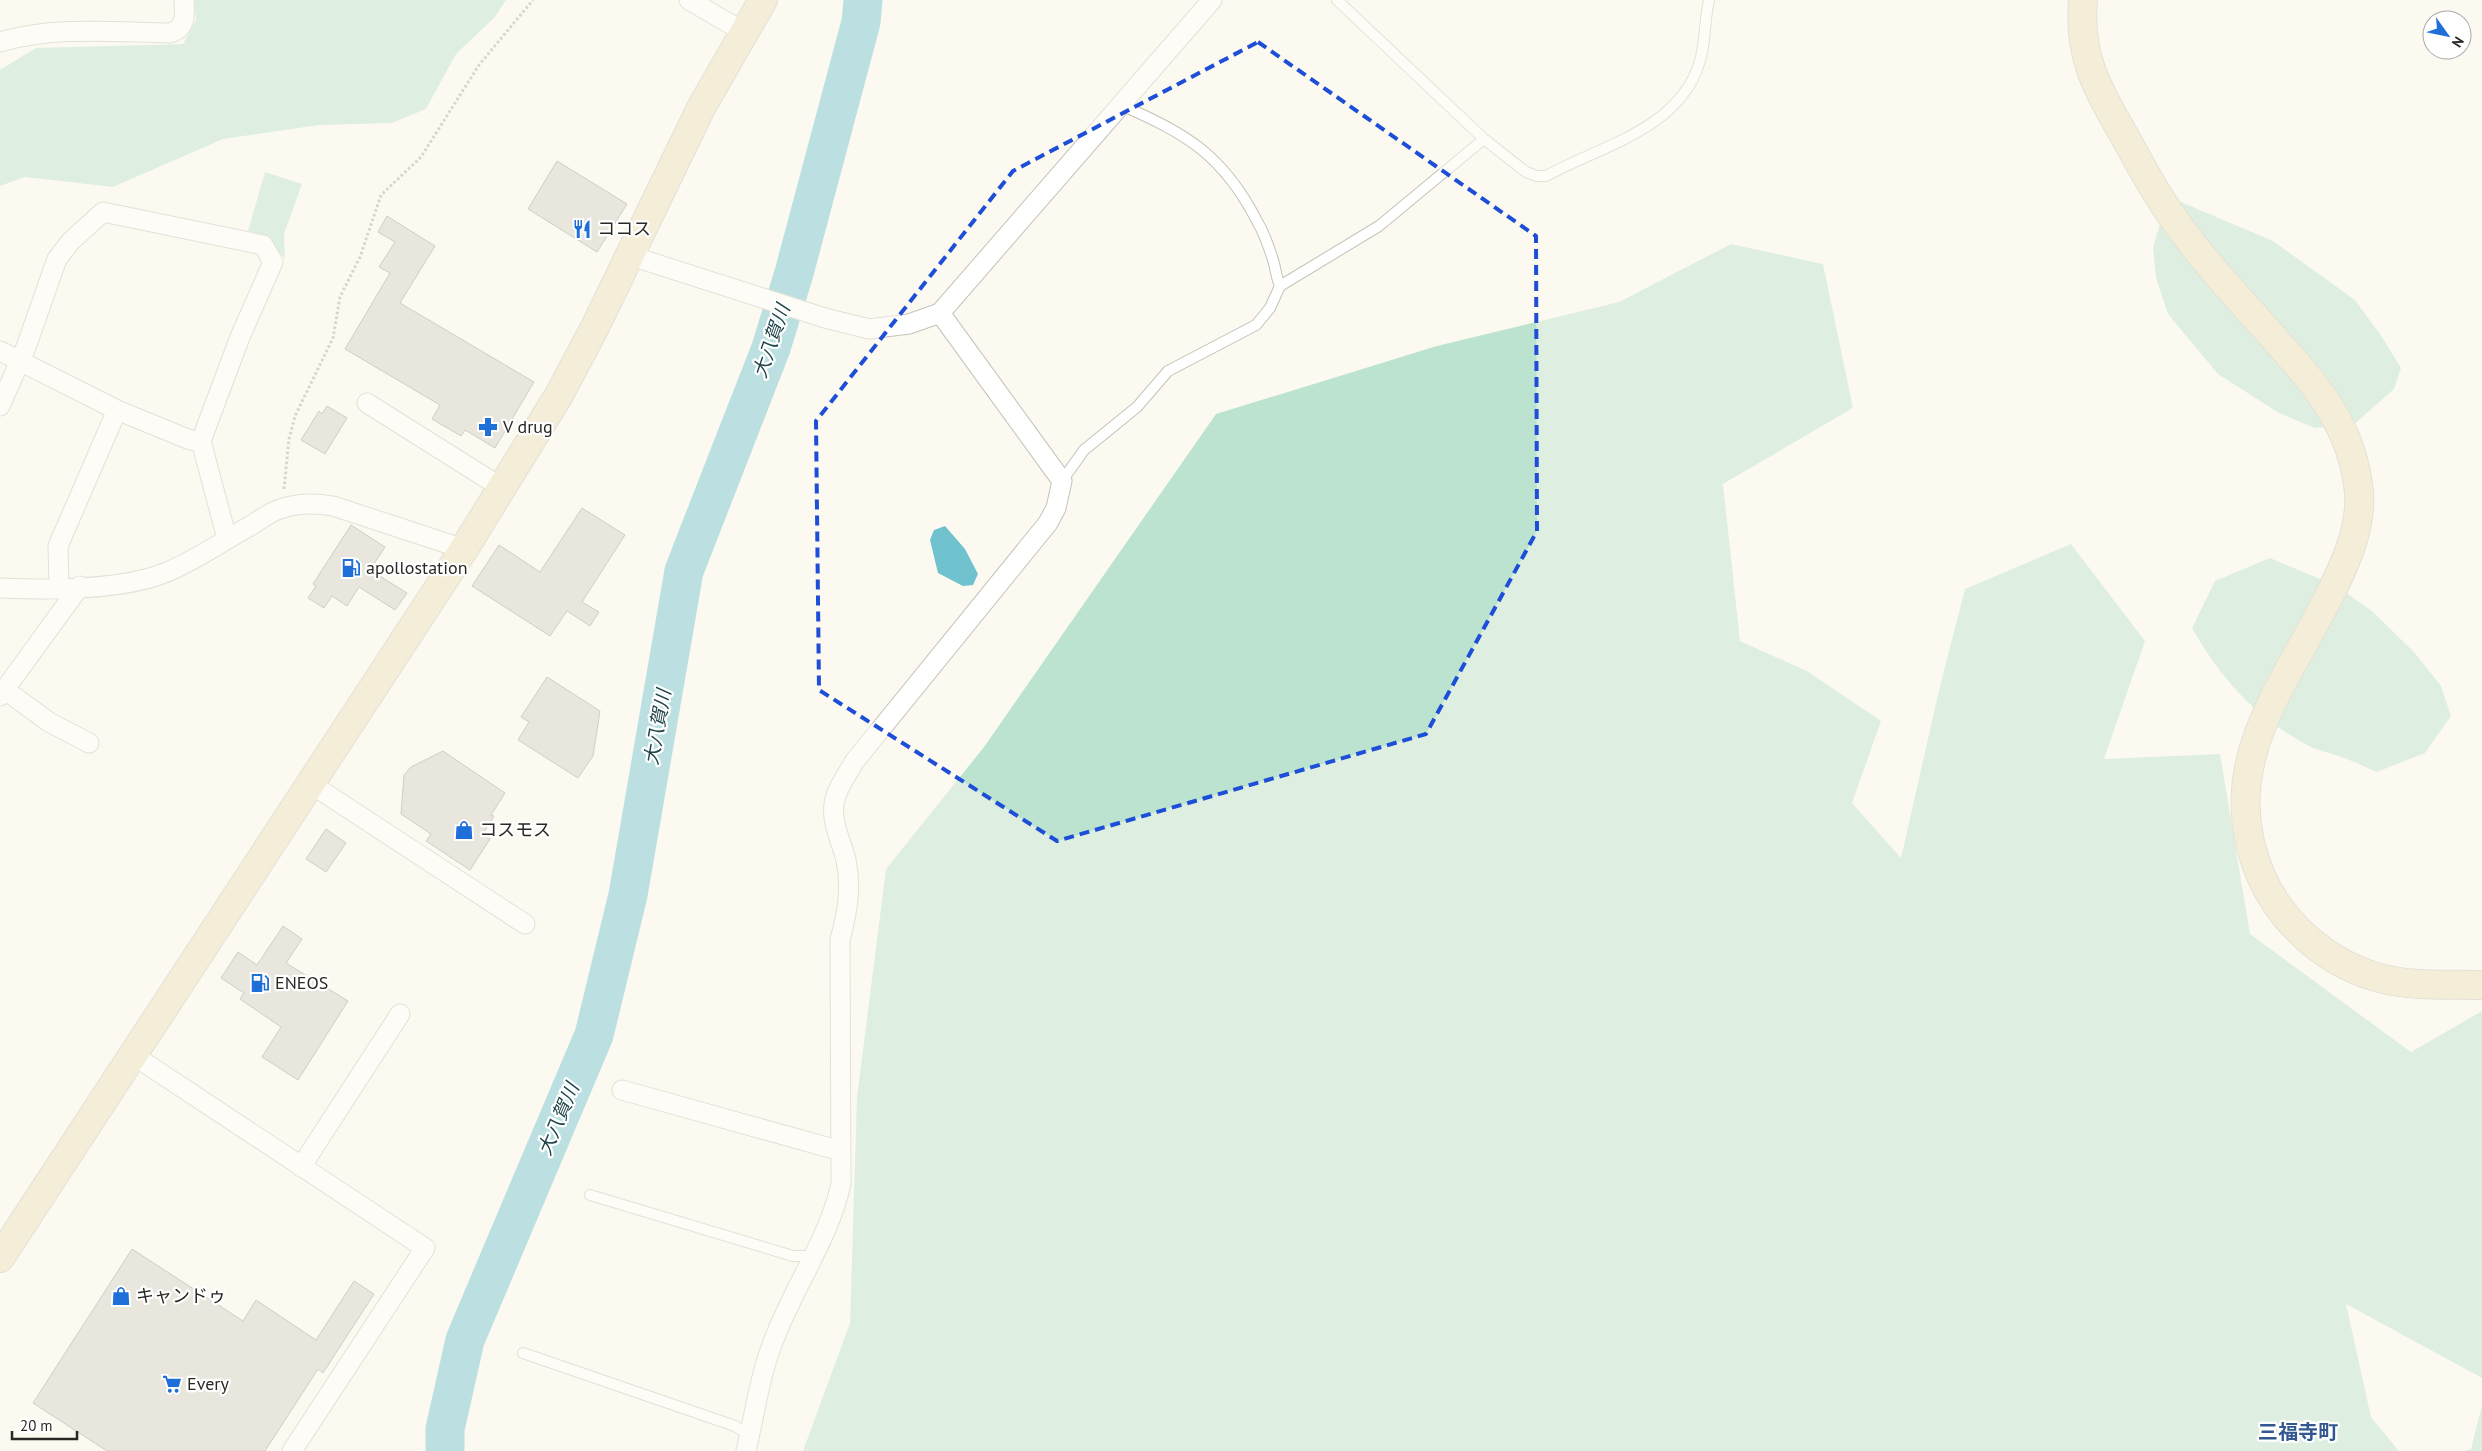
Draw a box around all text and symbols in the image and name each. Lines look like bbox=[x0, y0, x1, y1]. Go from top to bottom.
north arrow bbox=[2422, 10, 2472, 60]
text: N bbox=[2448, 33, 2468, 51]
place label: ココス bbox=[597, 217, 651, 240]
restaurant icon: ココス bbox=[571, 218, 593, 240]
water label: 大八賀川 bbox=[747, 299, 795, 381]
place label: V drug bbox=[502, 415, 553, 438]
pharmacy icon: V drug bbox=[477, 416, 499, 438]
place label: apollostation bbox=[366, 556, 468, 579]
fuel station icon: apollostation bbox=[340, 557, 362, 579]
water label: 大八賀川 bbox=[639, 686, 676, 767]
place label: コスモス bbox=[479, 818, 551, 841]
shop icon: コスモス bbox=[453, 819, 475, 841]
place label: ENEOS bbox=[275, 971, 328, 994]
fuel station icon: ENEOS bbox=[249, 972, 271, 994]
water label: 大八賀川 bbox=[532, 1077, 585, 1159]
place label: キャンドゥ bbox=[136, 1284, 226, 1307]
shop icon: キャンドゥ bbox=[110, 1285, 132, 1307]
place label: Every bbox=[187, 1372, 229, 1395]
supermarket icon: Every bbox=[161, 1373, 183, 1395]
scale bar bbox=[12, 1408, 78, 1440]
text: 20 m bbox=[20, 1416, 53, 1435]
district label: 三福寺町 bbox=[2258, 1419, 2338, 1445]

